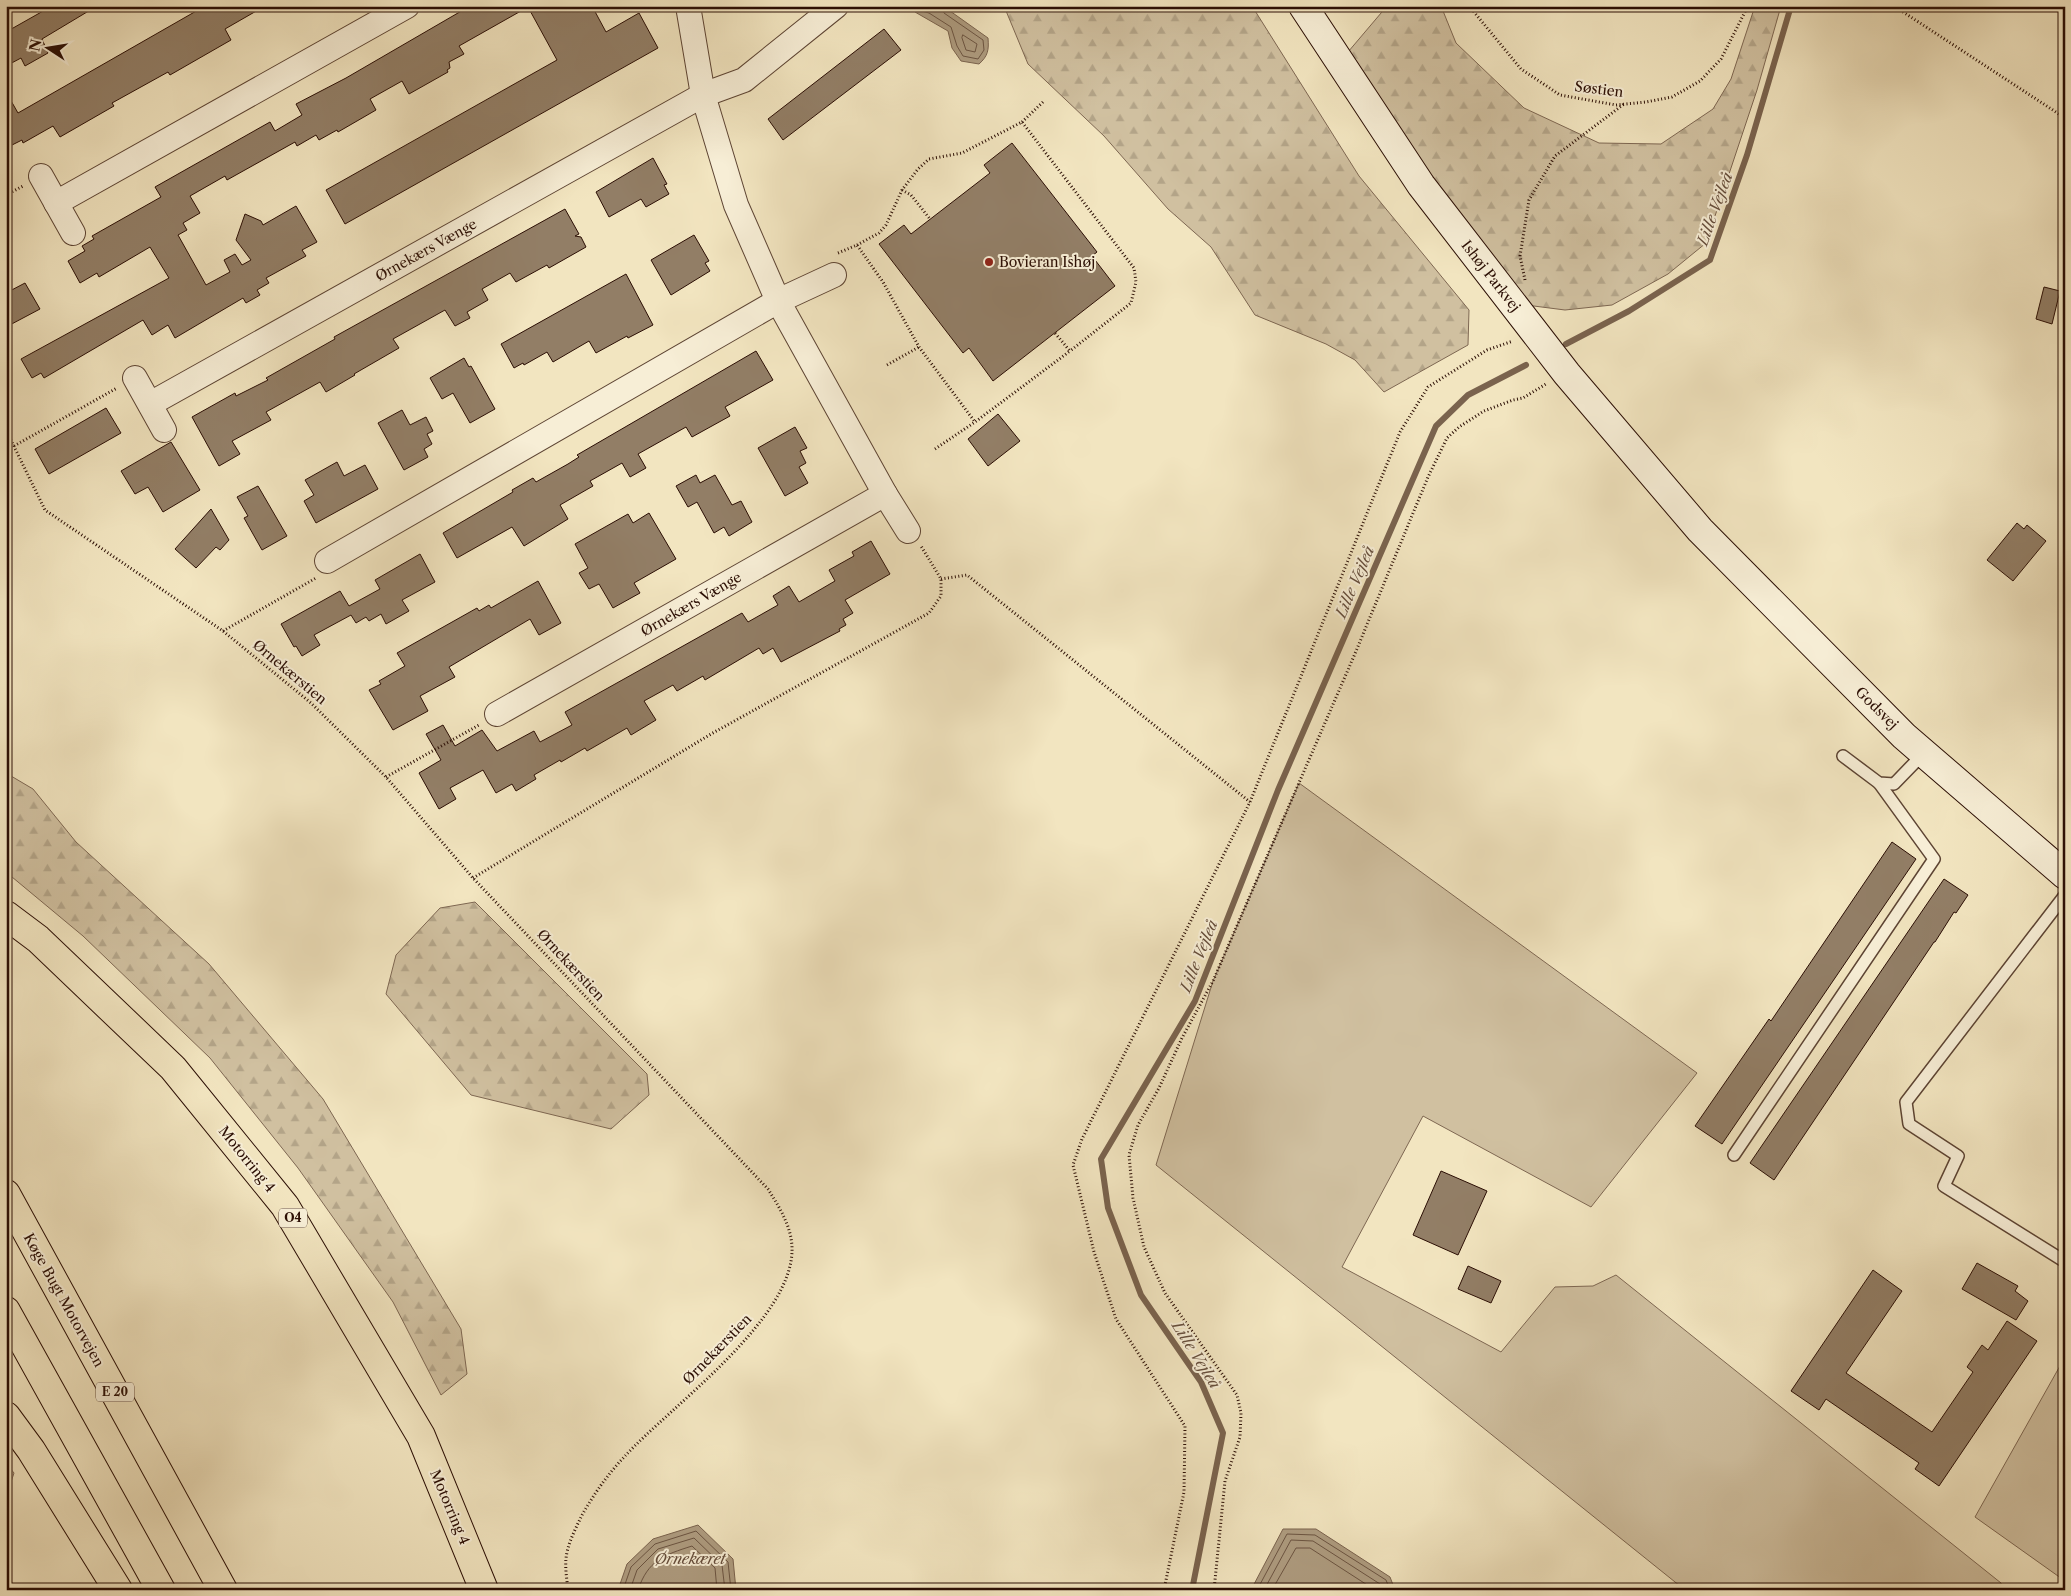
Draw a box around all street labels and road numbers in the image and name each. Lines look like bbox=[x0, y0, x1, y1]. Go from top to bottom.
street label: Søstien bbox=[1574, 77, 1625, 101]
street label: Ørnekærs Vænge bbox=[372, 215, 480, 285]
street label: Ishøj Parkvej bbox=[1458, 237, 1524, 315]
street label: Ørnekærs Vænge bbox=[637, 568, 745, 640]
street label: Ørnekærstien bbox=[249, 636, 331, 708]
street label: Godsvej bbox=[1852, 683, 1902, 733]
street label: Ørnekærstien bbox=[533, 925, 609, 1005]
street label: Motorring 4 bbox=[215, 1122, 279, 1196]
road number: O4 bbox=[279, 1208, 307, 1228]
street label: Køge Bugt Motorvejen bbox=[20, 1230, 108, 1370]
street label: Ørnekærstien bbox=[679, 1310, 755, 1388]
road number: E 20 bbox=[96, 1382, 134, 1401]
street label: Motorring 4 bbox=[426, 1467, 474, 1547]

